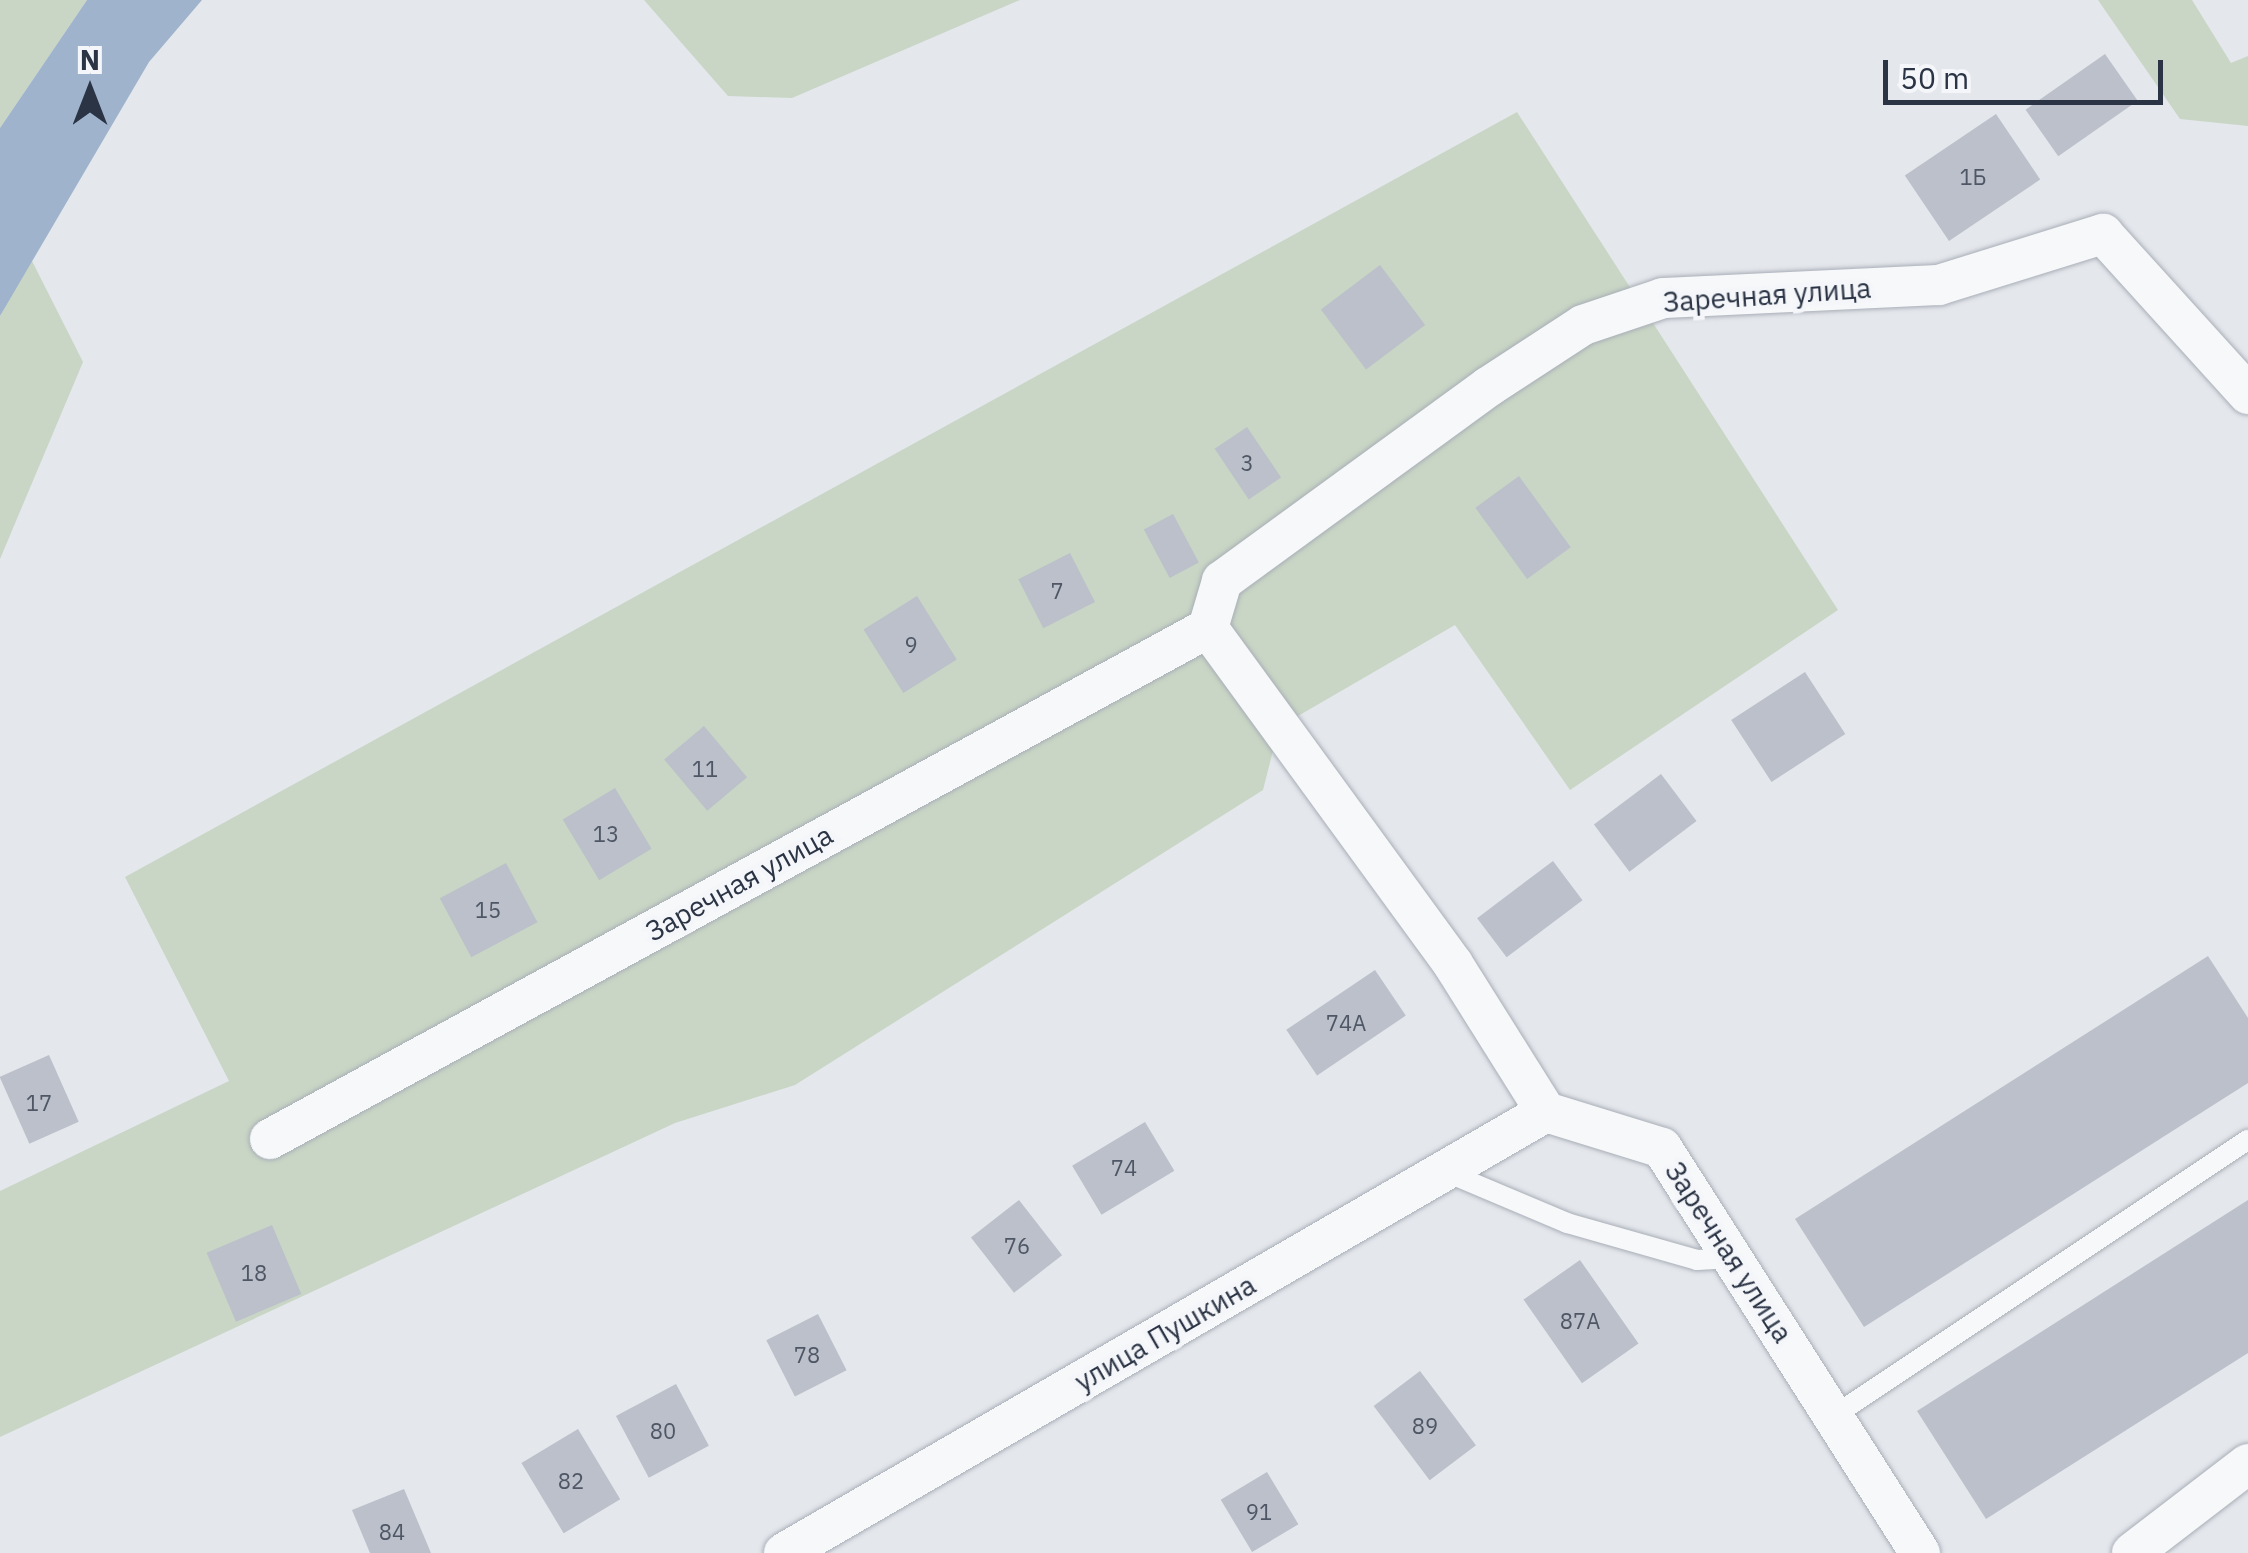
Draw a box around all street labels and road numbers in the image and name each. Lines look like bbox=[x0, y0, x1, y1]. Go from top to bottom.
street label: Заречная улица bbox=[1662, 271, 1872, 319]
street label: Заречная улица bbox=[640, 818, 838, 948]
street label: Заречная улица bbox=[1658, 1155, 1800, 1349]
street label: улица Пушкина bbox=[1069, 1268, 1261, 1398]

